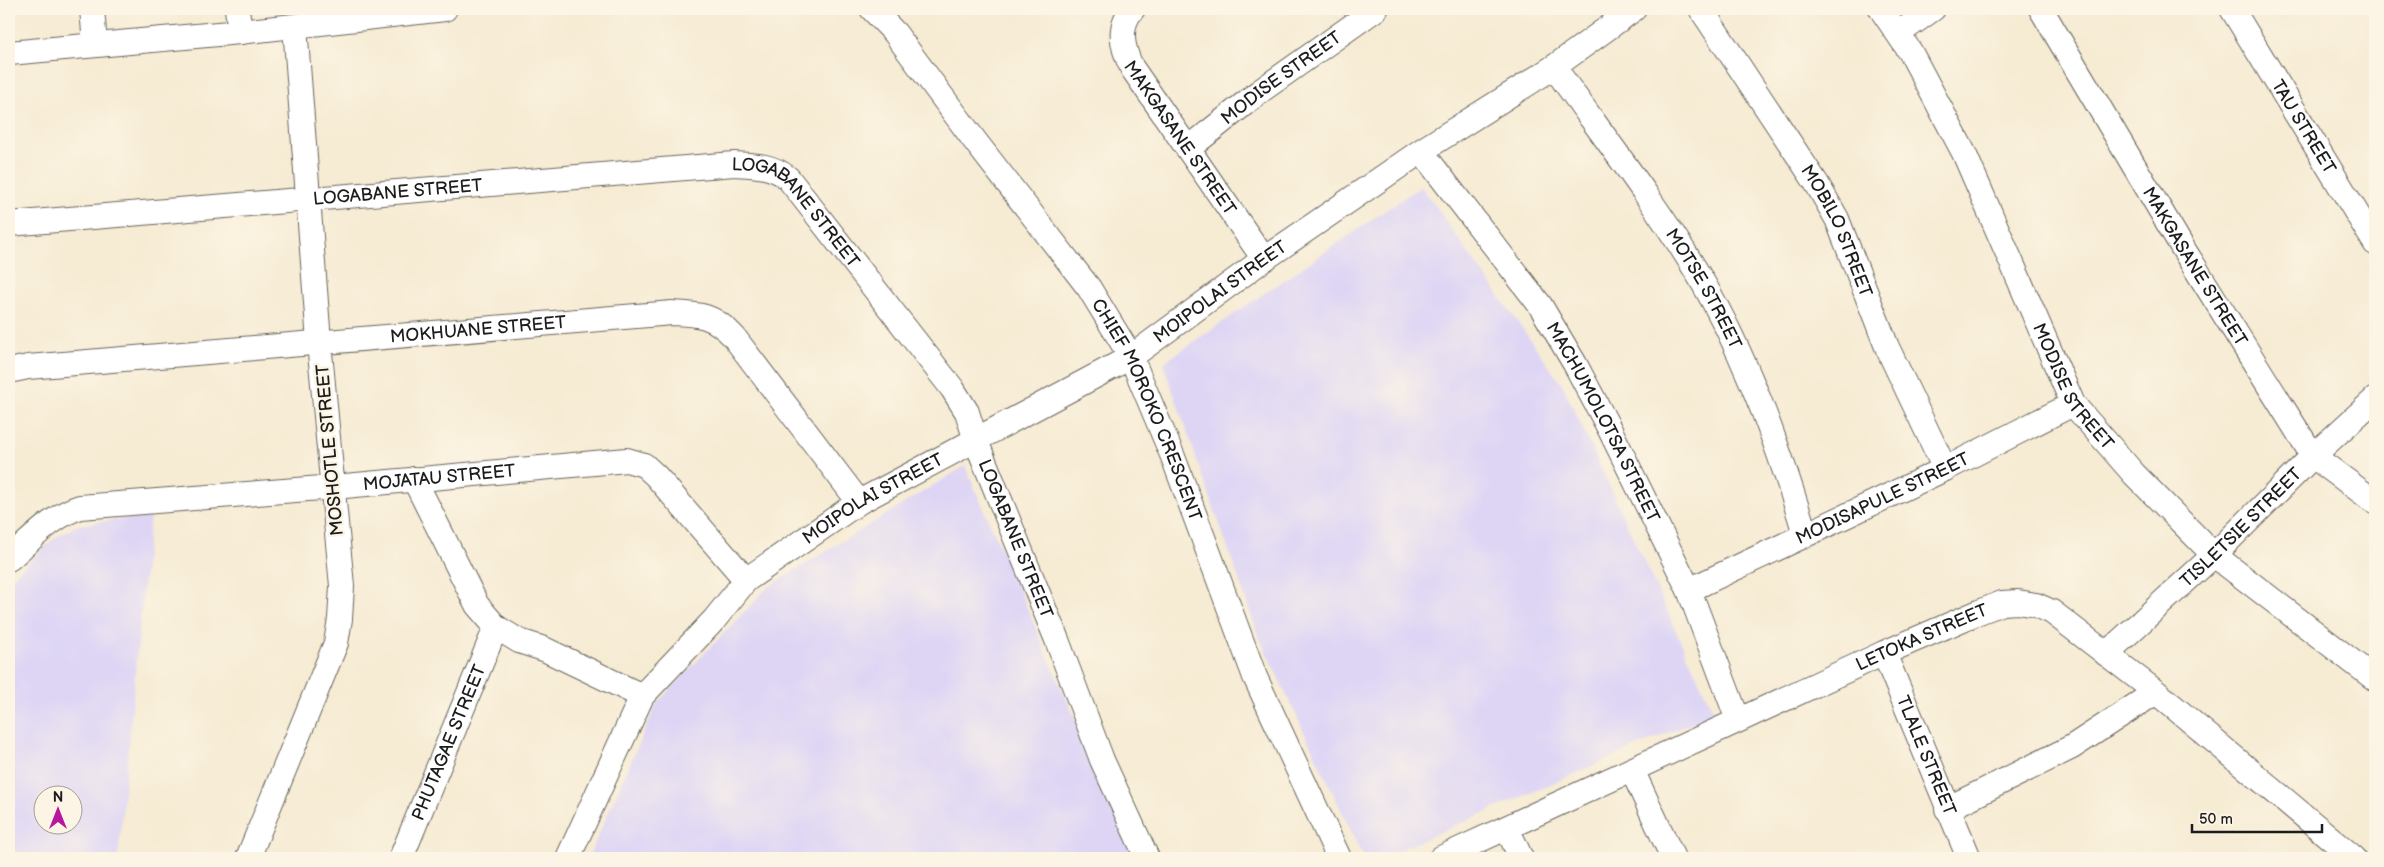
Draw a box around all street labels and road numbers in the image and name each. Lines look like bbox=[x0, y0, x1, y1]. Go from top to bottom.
street label: MODISE STREET bbox=[1217, 26, 1345, 129]
street label: MAKGASANE STREET bbox=[1120, 57, 1241, 219]
street label: TAU STREET bbox=[2267, 76, 2341, 178]
street label: LOGABANE STREET bbox=[731, 153, 864, 272]
street label: MOBILO STREET bbox=[1797, 161, 1877, 300]
street label: LOGABANE STREET bbox=[312, 174, 483, 209]
street label: MAKGASANE STREET bbox=[2138, 183, 2252, 350]
street label: MOTSE STREET bbox=[1661, 224, 1746, 352]
street label: MOIPOLAI STREET bbox=[1149, 236, 1291, 347]
street label: CHIEF MOROKO CRESCENT bbox=[1087, 295, 1206, 524]
street label: MOKHUANE STREET bbox=[389, 311, 567, 347]
street label: MACHUMOLOTSA STREET bbox=[1542, 318, 1665, 526]
street label: MODISE STREET bbox=[2029, 320, 2118, 454]
street label: MOSHOTLE STREET bbox=[312, 363, 348, 537]
street label: MODISAPULE STREET bbox=[1792, 448, 1973, 549]
street label: MOIPOLAI STREET bbox=[798, 449, 947, 548]
street label: LOGABANE STREET bbox=[974, 456, 1058, 621]
street label: MOJATAU STREET bbox=[362, 460, 516, 495]
street label: TISLETSIE STREET bbox=[2176, 463, 2306, 591]
street label: LETOKA STREET bbox=[1852, 599, 1991, 675]
street label: PHUTAGAE STREET bbox=[407, 661, 490, 823]
street label: TLALE STREET bbox=[1892, 693, 1961, 819]

